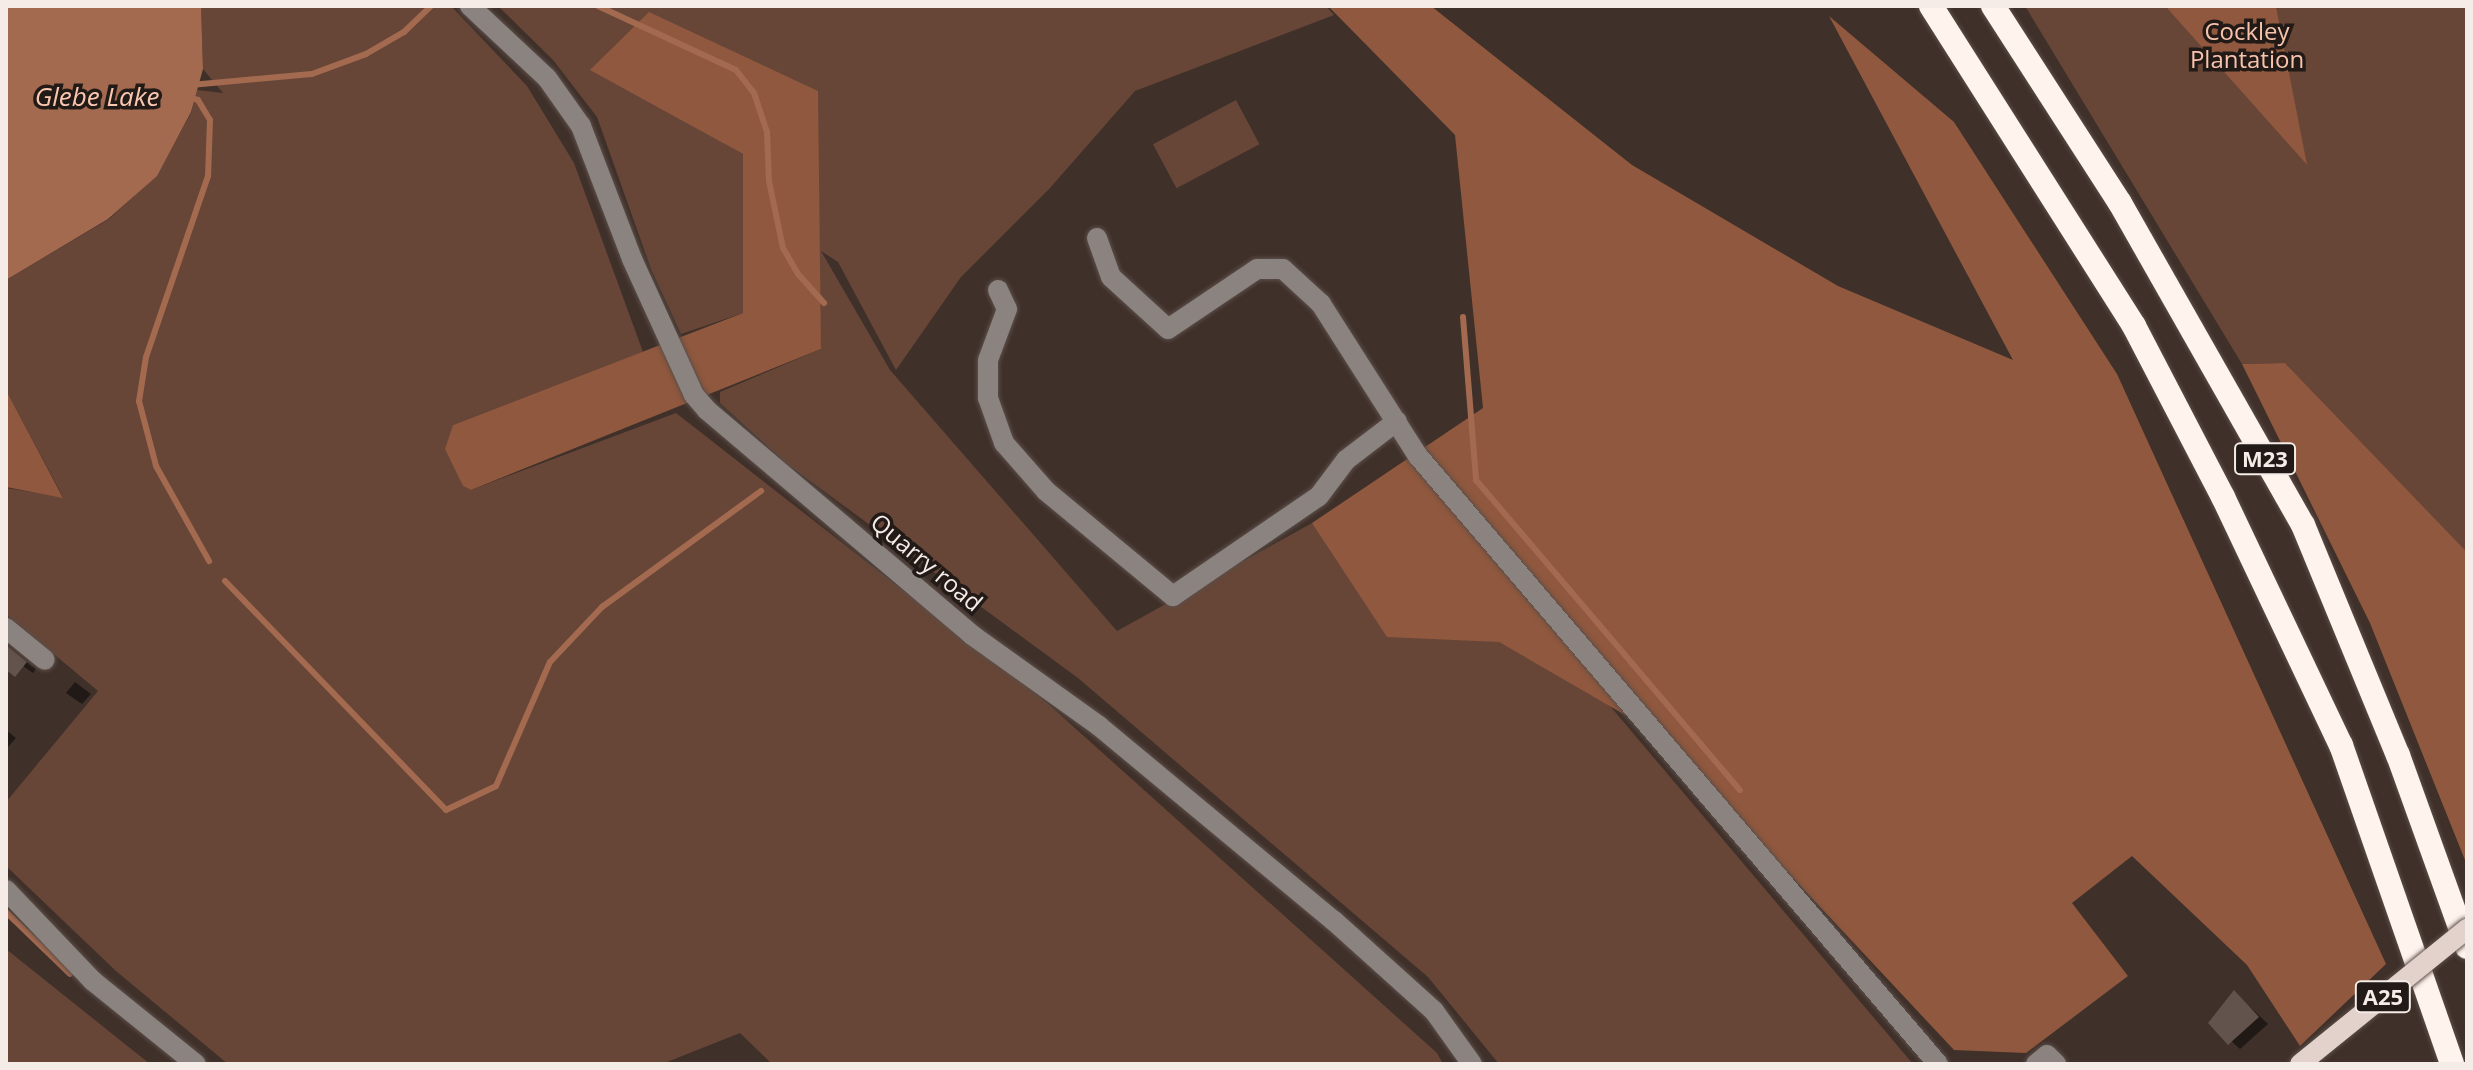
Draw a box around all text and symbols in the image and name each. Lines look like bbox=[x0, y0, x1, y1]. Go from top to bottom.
park label: Cockley Plantation bbox=[2190, 17, 2304, 73]
water label: Glebe Lake bbox=[35, 81, 159, 113]
road number: M23 bbox=[2233, 441, 2297, 477]
street label: Quarry road bbox=[865, 507, 989, 617]
road number: A25 bbox=[2353, 979, 2413, 1015]

